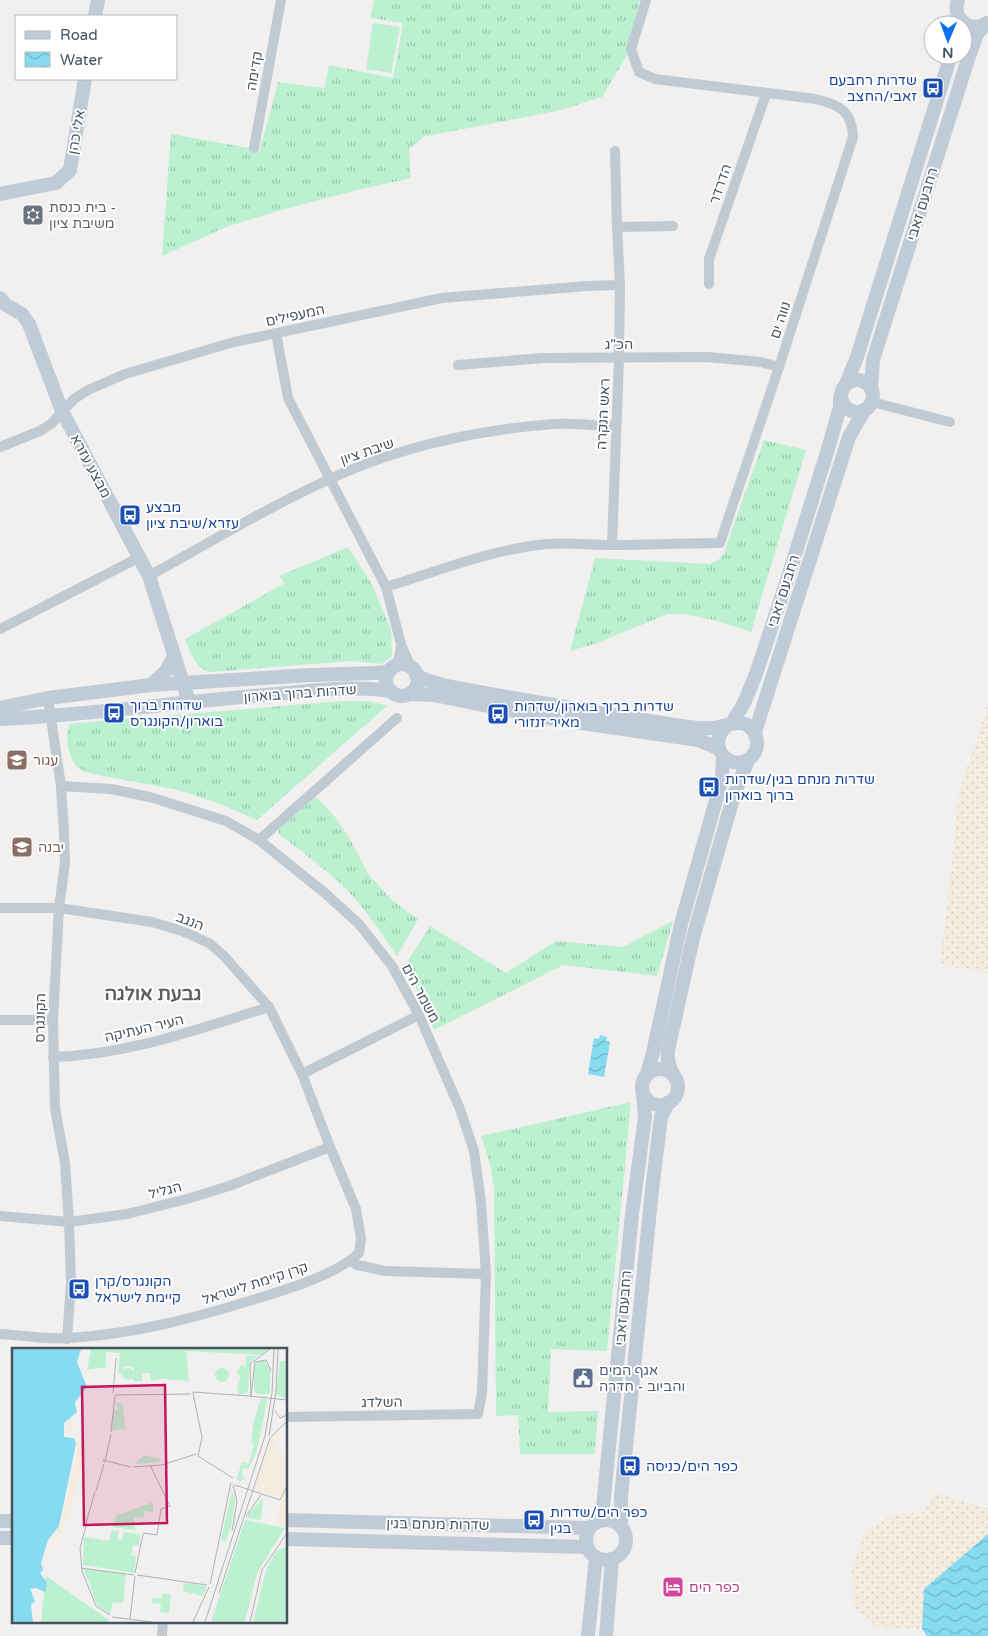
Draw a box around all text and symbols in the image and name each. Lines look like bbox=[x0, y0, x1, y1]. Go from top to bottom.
legend bbox=[15, 15, 178, 80]
north arrow bbox=[923, 15, 973, 65]
text: Road bbox=[60, 26, 98, 44]
text: N bbox=[942, 44, 954, 61]
street label: קדימה bbox=[243, 50, 266, 92]
text: Water bbox=[60, 51, 103, 69]
place label: שדרות רחבעם זאבי/החצב bbox=[829, 72, 917, 105]
bus stop icon: שדרות רחבעם זאבי/החצב bbox=[921, 76, 945, 100]
street label: אלי כהן bbox=[64, 108, 89, 156]
street label: הדרדר bbox=[706, 162, 735, 207]
street label: רחבעם זאבי bbox=[903, 166, 942, 243]
place label: בית כנסת - משיבת ציון bbox=[49, 199, 116, 232]
synagogue icon: בית כנסת - משיבת ציון bbox=[21, 203, 45, 227]
street label: נווה ים bbox=[766, 299, 795, 341]
street label: המעפילים bbox=[264, 301, 326, 330]
street label: הכ"ג bbox=[605, 336, 633, 353]
street label: ראש הנקרה bbox=[593, 378, 614, 450]
street label: מבצע עזרא bbox=[67, 431, 114, 501]
street label: שיבת ציון bbox=[338, 434, 396, 469]
place label: מבצע עזרא/שיבת ציון bbox=[146, 499, 239, 532]
bus stop icon: מבצע עזרא/שיבת ציון bbox=[118, 503, 142, 527]
street label: רחבעם זאבי bbox=[764, 553, 803, 630]
street label: שדרות ברוך בוארון bbox=[243, 681, 357, 706]
place label: שדרות ברוך בוארון/הקונגרס bbox=[130, 697, 223, 730]
place label: שדרות ברוך בוארון/שדרות מאיר זנזורי bbox=[514, 698, 674, 731]
bus stop icon: שדרות ברוך בוארון/הקונגרס bbox=[102, 701, 126, 725]
bus stop icon: שדרות ברוך בוארון/שדרות מאיר זנזורי bbox=[486, 702, 510, 726]
school or university icon: עגור bbox=[5, 748, 29, 772]
place label: עגור bbox=[33, 752, 58, 769]
place label: שדרות מנחם בגין/שדרות ברוך בוארון bbox=[725, 771, 875, 804]
bus stop icon: שדרות מנחם בגין/שדרות ברוך בוארון bbox=[697, 775, 721, 799]
school or university icon: יבנה bbox=[10, 835, 34, 859]
place label: יבנה bbox=[38, 839, 64, 856]
street label: הנגב bbox=[173, 908, 206, 935]
street label: משמר הים bbox=[398, 961, 443, 1026]
district label: גבעת אולגה bbox=[105, 983, 201, 1005]
street label: הקונגרס bbox=[32, 993, 49, 1043]
street label: העיר העתיקה bbox=[103, 1011, 185, 1046]
street label: הגליל bbox=[147, 1178, 183, 1203]
street label: קרן קיימת לישראל bbox=[200, 1258, 310, 1309]
street label: רחבעם זאבי bbox=[612, 1270, 635, 1346]
place label: הקונגרס/קרן קיימת לישראל bbox=[95, 1273, 181, 1306]
bus stop icon: הקונגרס/קרן קיימת לישראל bbox=[67, 1277, 91, 1301]
inset map bbox=[12, 1348, 288, 1624]
place label: אגף המים והביוב - חדרה bbox=[599, 1362, 685, 1395]
public building icon: אגף המים והביוב - חדרה bbox=[571, 1366, 595, 1390]
street label: השלדג bbox=[361, 1394, 403, 1411]
bus stop icon: כפר הים/כניסה bbox=[618, 1454, 642, 1478]
place label: כפר הים/כניסה bbox=[646, 1458, 738, 1475]
place label: כפר הים/שדרות בגין bbox=[550, 1504, 648, 1537]
bus stop icon: כפר הים/שדרות בגין bbox=[522, 1508, 546, 1532]
street label: שדרות מנחם בגין bbox=[386, 1515, 490, 1534]
hotel icon: כפר הים bbox=[661, 1575, 685, 1599]
place label: כפר הים bbox=[689, 1579, 740, 1596]

